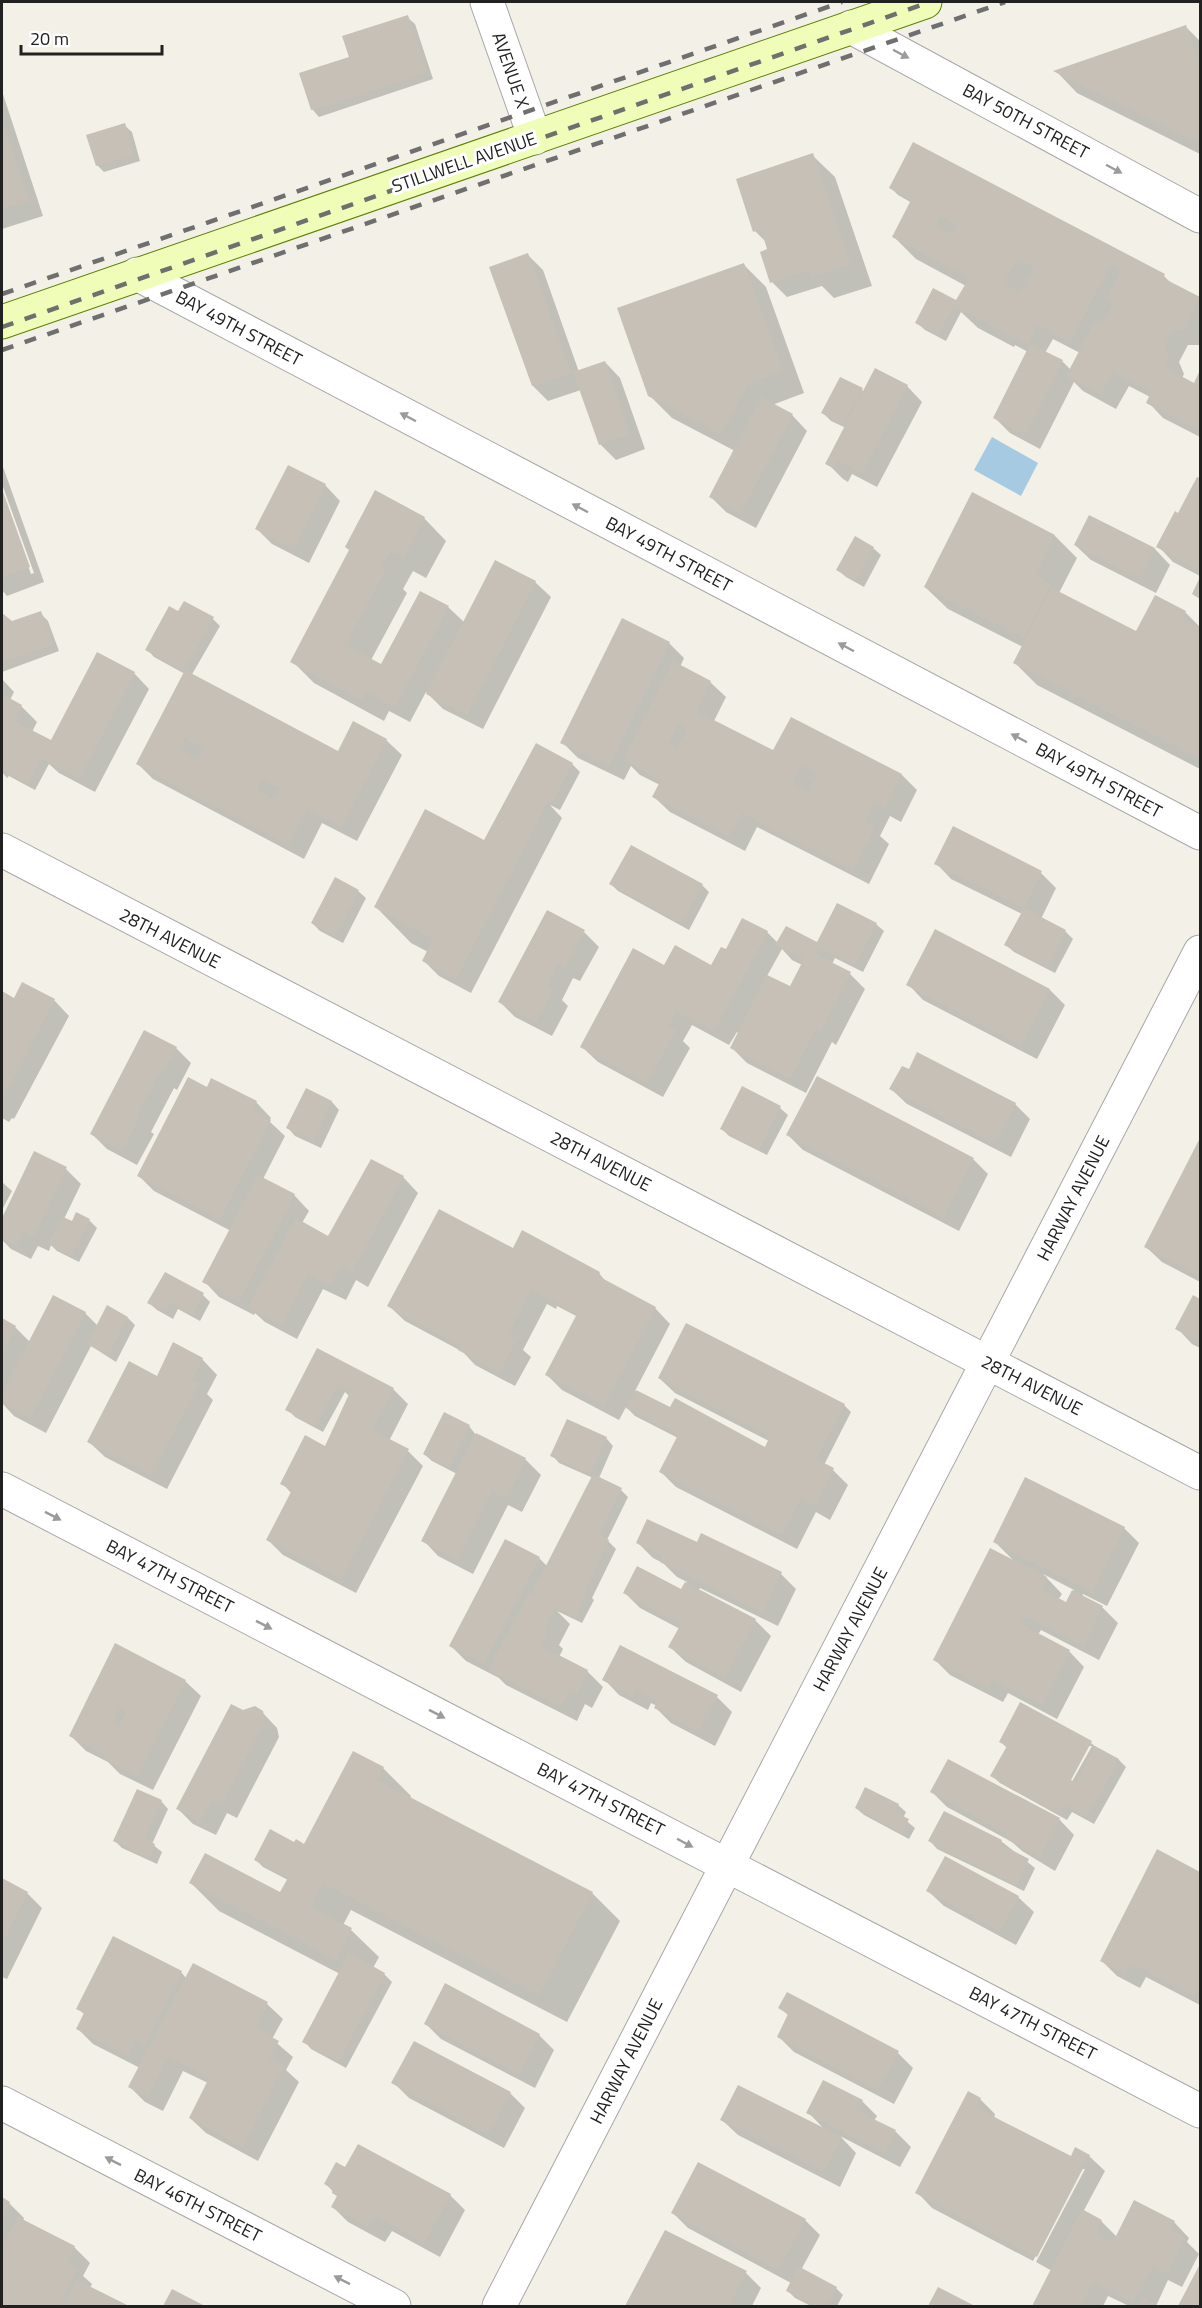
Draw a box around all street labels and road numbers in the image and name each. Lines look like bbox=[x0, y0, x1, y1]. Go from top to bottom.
street label: AVENUE X bbox=[485, 29, 537, 111]
street label: BAY 50TH STREET bbox=[958, 76, 1095, 166]
street label: STILLWELL AVENUE bbox=[388, 125, 540, 199]
street label: BAY 49TH STREET bbox=[171, 283, 308, 373]
street label: BAY 49TH STREET bbox=[601, 509, 738, 599]
street label: BAY 49TH STREET bbox=[1031, 735, 1168, 825]
street label: 28TH AVENUE bbox=[115, 901, 225, 975]
street label: 28TH AVENUE bbox=[546, 1124, 656, 1198]
street label: HARWAY AVENUE bbox=[1030, 1131, 1116, 1265]
street label: 28TH AVENUE bbox=[977, 1348, 1087, 1422]
street label: BAY 47TH STREET bbox=[102, 1532, 239, 1620]
street label: HARWAY AVENUE bbox=[806, 1562, 894, 1696]
street label: BAY 47TH STREET bbox=[533, 1755, 670, 1843]
street label: BAY 47TH STREET bbox=[965, 1979, 1102, 2067]
street label: HARWAY AVENUE bbox=[583, 1994, 669, 2128]
street label: BAY 46TH STREET bbox=[130, 2161, 267, 2249]

